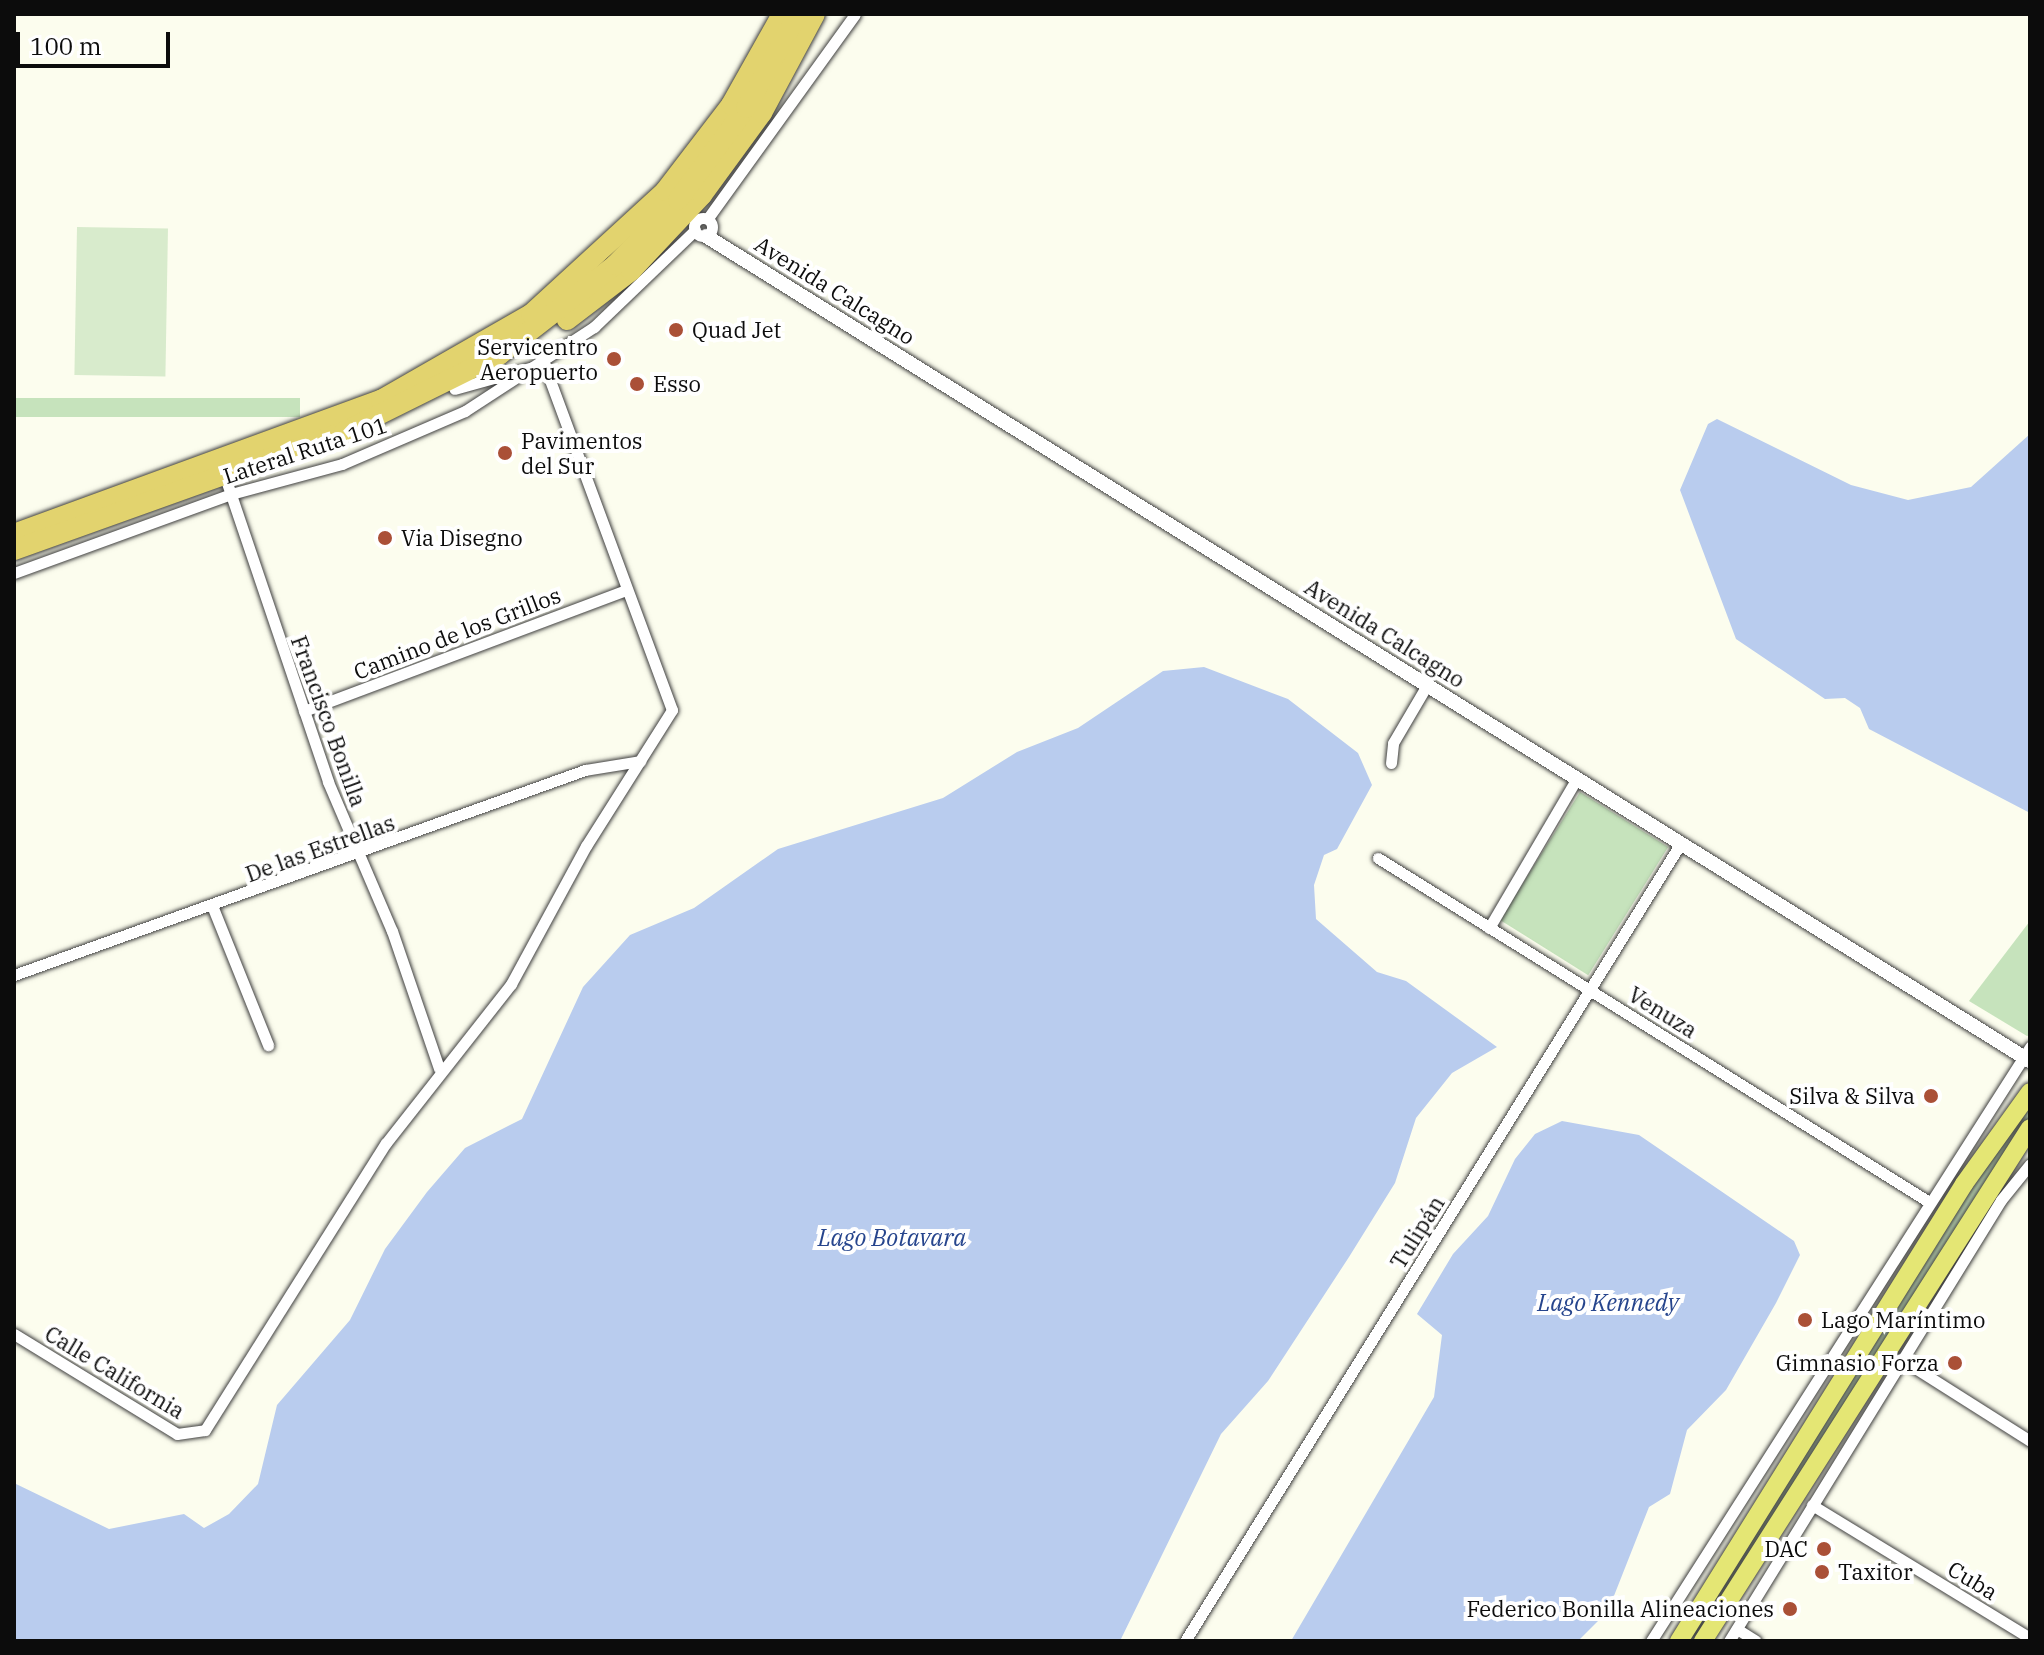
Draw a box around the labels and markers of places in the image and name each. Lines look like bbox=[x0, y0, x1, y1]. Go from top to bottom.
place label: Quad Jet bbox=[692, 317, 781, 343]
marker: Quad Jet bbox=[667, 321, 685, 339]
place label: Servicentro Aeropuerto bbox=[477, 333, 598, 384]
marker: Servicentro Aeropuerto bbox=[605, 350, 623, 368]
place label: Esso bbox=[653, 371, 701, 397]
marker: Esso bbox=[628, 375, 646, 393]
place label: Pavimentos del Sur bbox=[521, 427, 643, 478]
marker: Pavimentos del Sur bbox=[496, 444, 514, 462]
place label: Via Disegno bbox=[401, 525, 523, 551]
marker: Via Disegno bbox=[376, 529, 394, 547]
place label: Silva & Silva bbox=[1789, 1083, 1915, 1109]
marker: Silva & Silva bbox=[1922, 1087, 1940, 1105]
place label: Lago Maríntimo bbox=[1821, 1307, 1985, 1333]
marker: Lago Maríntimo bbox=[1796, 1311, 1814, 1329]
place label: Gimnasio Forza bbox=[1776, 1350, 1939, 1376]
marker: Gimnasio Forza bbox=[1946, 1354, 1964, 1372]
place label: DAC bbox=[1764, 1536, 1808, 1562]
marker: DAC bbox=[1815, 1540, 1833, 1558]
place label: Taxitor bbox=[1838, 1559, 1913, 1585]
marker: Taxitor bbox=[1813, 1563, 1831, 1581]
place label: Federico Bonilla Alineaciones bbox=[1466, 1596, 1774, 1622]
marker: Federico Bonilla Alineaciones bbox=[1781, 1600, 1799, 1618]

